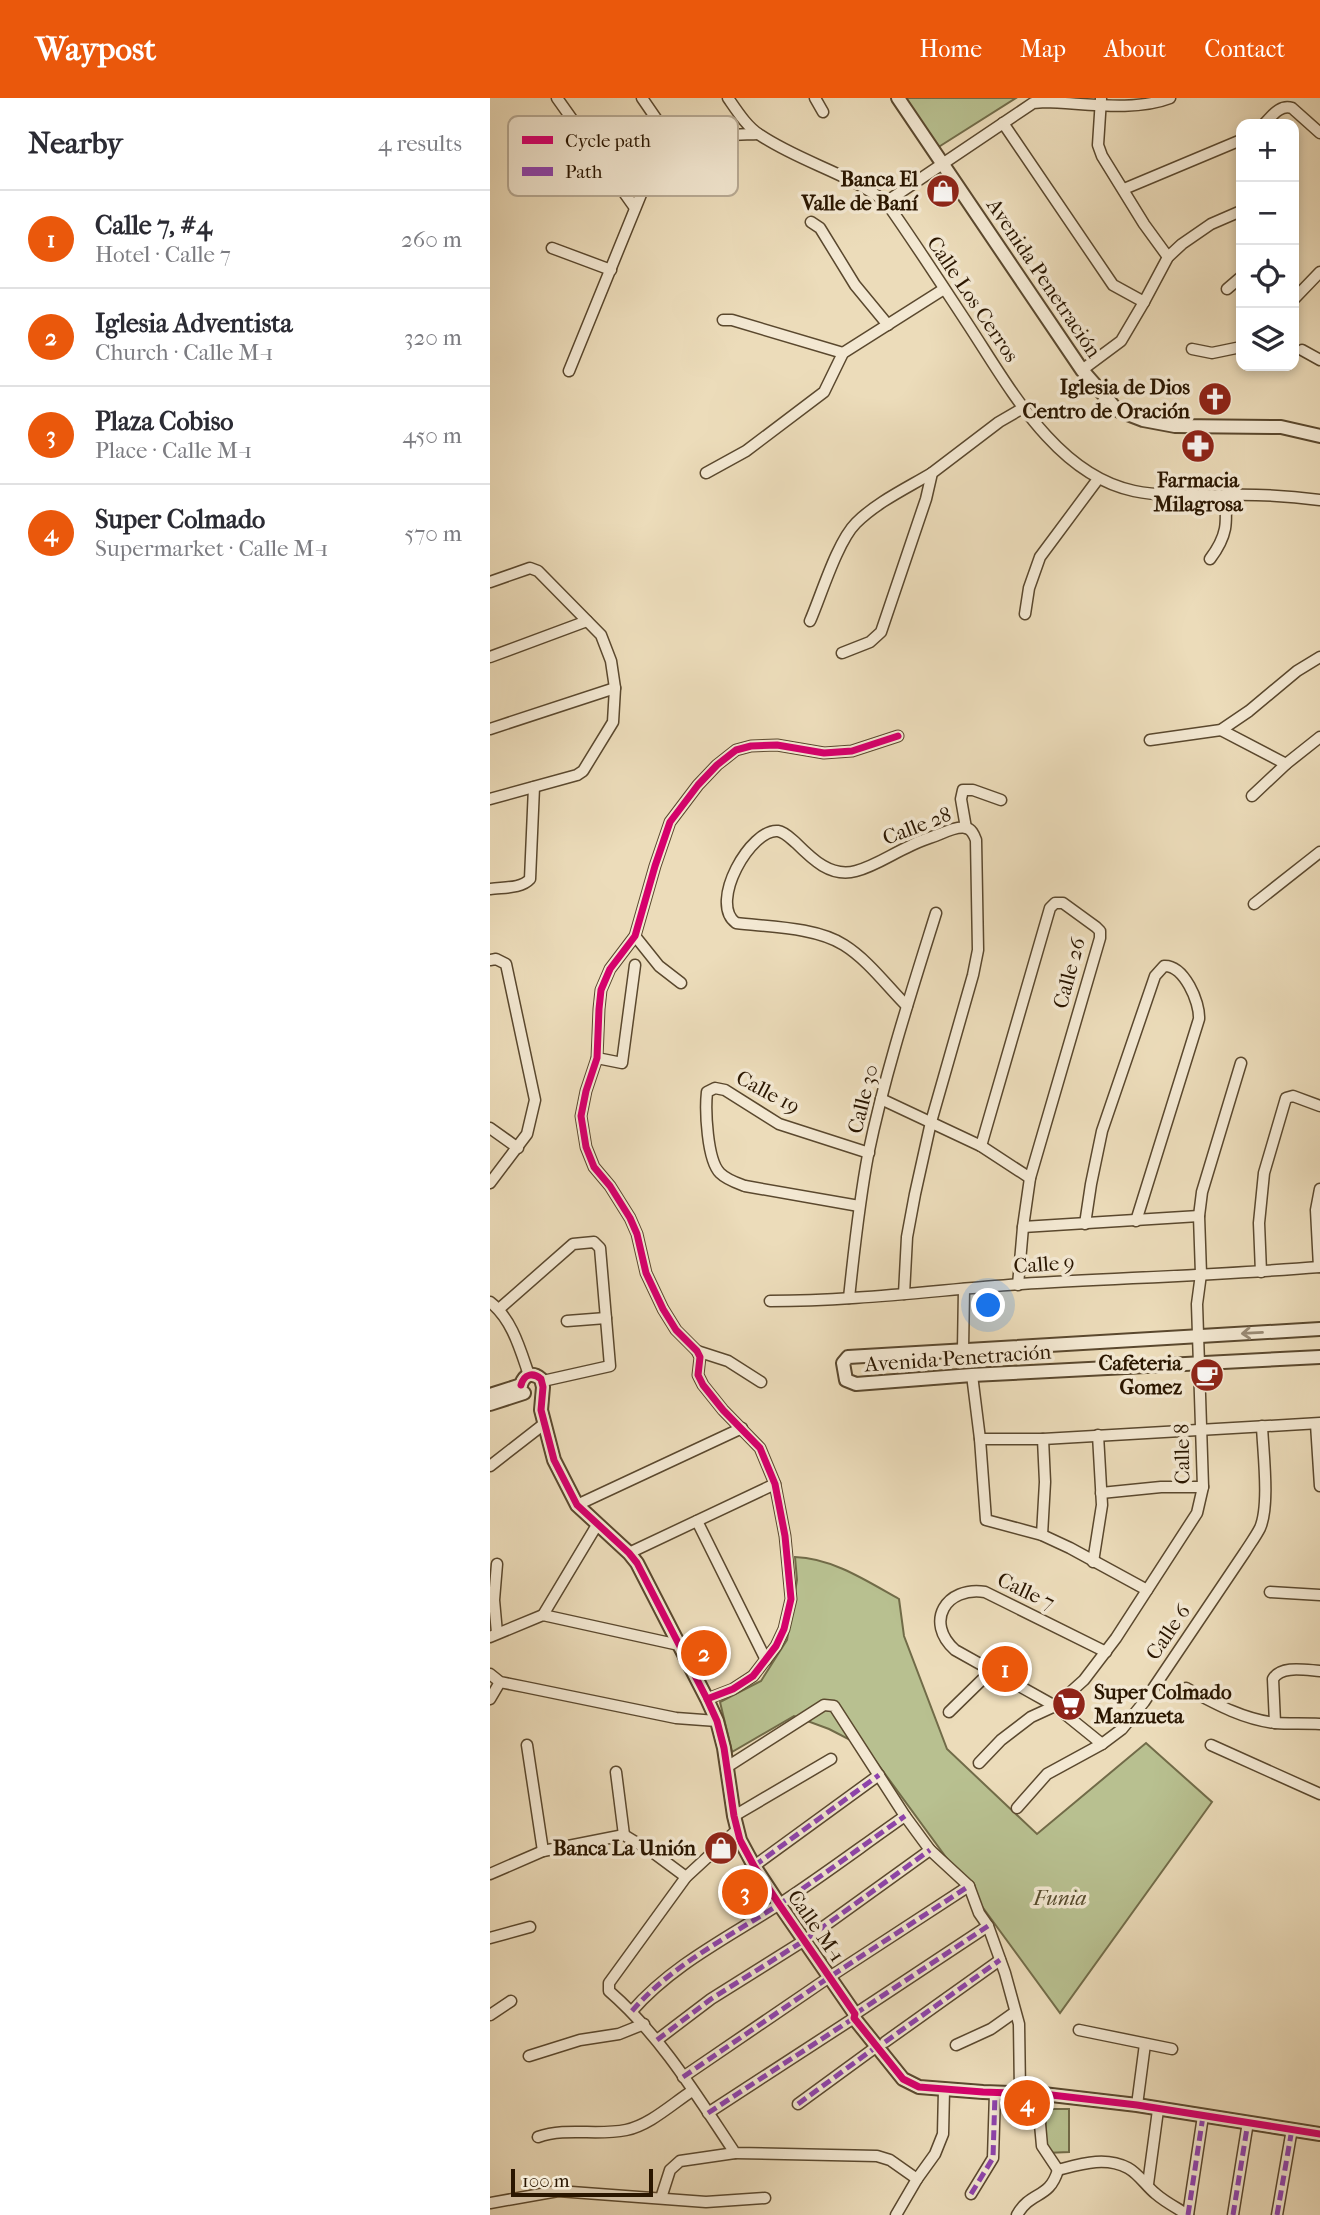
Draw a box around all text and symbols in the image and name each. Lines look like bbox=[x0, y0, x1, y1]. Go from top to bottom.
text: Waypost bbox=[35, 30, 156, 69]
text: Home bbox=[920, 35, 982, 63]
text: Map bbox=[1020, 35, 1066, 63]
text: About bbox=[1104, 35, 1166, 63]
text: Contact bbox=[1204, 35, 1285, 63]
legend bbox=[508, 116, 738, 196]
map controls bbox=[1236, 119, 1299, 371]
button: + bbox=[1236, 119, 1299, 182]
text: Nearby bbox=[28, 126, 123, 161]
text: 4 results bbox=[378, 130, 462, 157]
text: Cycle path bbox=[565, 130, 651, 152]
text: Path bbox=[565, 161, 603, 183]
place label: Banca El Valle de Baní bbox=[800, 167, 919, 215]
shop icon: Banca El Valle de Baní bbox=[924, 172, 962, 210]
button: − bbox=[1236, 182, 1299, 245]
street label: Avenida Penetración bbox=[981, 193, 1106, 362]
text: Calle 7, #4 bbox=[95, 210, 212, 241]
text: 1 bbox=[47, 226, 55, 253]
text: 260 m bbox=[401, 226, 462, 253]
street label: Calle Los Cerros bbox=[922, 232, 1024, 367]
text: Hotel · Calle 7 bbox=[95, 241, 231, 268]
button: locate bbox=[1236, 245, 1299, 308]
text: Iglesia Adventista bbox=[95, 308, 293, 339]
button: layers bbox=[1236, 308, 1299, 371]
text: 2 bbox=[45, 324, 57, 351]
text: 320 m bbox=[404, 324, 462, 351]
text: Church · Calle M-1 bbox=[95, 339, 274, 366]
place label: Iglesia de Dios Centro de Oración bbox=[1022, 375, 1191, 423]
church icon: Iglesia de Dios Centro de Oración bbox=[1196, 380, 1234, 418]
text: Plaza Cobiso bbox=[95, 406, 234, 437]
text: 3 bbox=[46, 422, 56, 449]
text: 450 m bbox=[402, 422, 462, 449]
pharmacy icon: Farmacia Milagrosa bbox=[1179, 427, 1217, 465]
text: Place · Calle M-1 bbox=[95, 437, 252, 464]
place label: Farmacia Milagrosa bbox=[1152, 468, 1244, 516]
text: Super Colmado bbox=[95, 504, 265, 535]
text: 4 bbox=[44, 520, 58, 547]
text: 570 m bbox=[404, 520, 462, 547]
text: Supermarket · Calle M-1 bbox=[95, 535, 329, 562]
street label: Calle 28 bbox=[879, 802, 955, 850]
street label: Calle 26 bbox=[1048, 934, 1090, 1011]
street label: Calle 30 bbox=[843, 1062, 883, 1136]
street label: Calle 19 bbox=[732, 1065, 804, 1119]
street label: Calle 9 bbox=[1013, 1250, 1075, 1278]
your location bbox=[971, 1288, 1005, 1322]
one-way arrow bbox=[1241, 1327, 1264, 1340]
street label: Avenida Penetración bbox=[863, 1340, 1052, 1377]
place label: Cafeteria Gomez bbox=[1098, 1351, 1183, 1399]
cafe icon: Cafeteria Gomez bbox=[1188, 1356, 1226, 1394]
street label: Calle 8 bbox=[1169, 1423, 1195, 1485]
street label: Calle 7 bbox=[994, 1567, 1058, 1615]
street label: Calle 6 bbox=[1141, 1599, 1196, 1664]
pin: 2 bbox=[681, 1627, 727, 1679]
pin: 1 bbox=[982, 1643, 1028, 1695]
place label: Super Colmado Manzueta bbox=[1093, 1680, 1232, 1728]
supermarket icon: Super Colmado Manzueta bbox=[1050, 1685, 1088, 1723]
shop icon: Banca La Unión bbox=[702, 1829, 740, 1867]
place label: Banca La Unión bbox=[553, 1836, 697, 1860]
pin: 3 bbox=[722, 1866, 768, 1918]
street label: Calle M-1 bbox=[783, 1885, 849, 1967]
park label: Funia bbox=[1033, 1886, 1086, 1910]
pin: 4 bbox=[1004, 2077, 1050, 2129]
scale bar bbox=[511, 2166, 653, 2198]
text: 100 m bbox=[522, 2170, 570, 2192]

